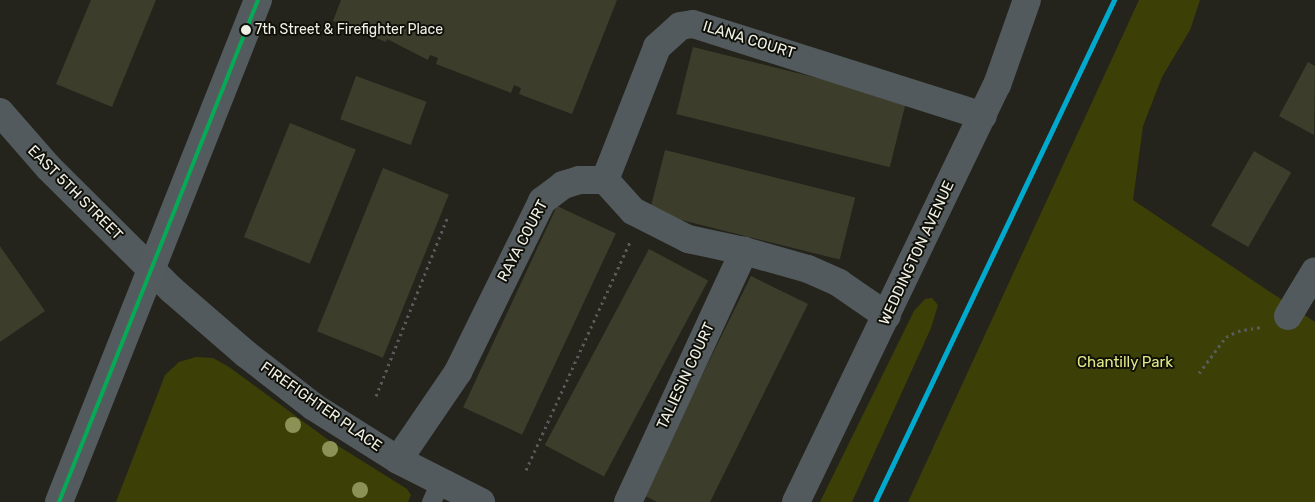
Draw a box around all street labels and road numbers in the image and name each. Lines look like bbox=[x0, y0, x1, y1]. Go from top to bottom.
street label: ILANA COURT bbox=[701, 17, 797, 63]
street label: EAST 5TH STREET bbox=[24, 142, 126, 244]
street label: WEDDINGTON AVENUE bbox=[876, 178, 958, 328]
street label: RAYA COURT bbox=[494, 197, 552, 285]
street label: TALIESIN COURT bbox=[653, 320, 719, 432]
street label: FIREFIGHTER PLACE bbox=[257, 358, 385, 456]

